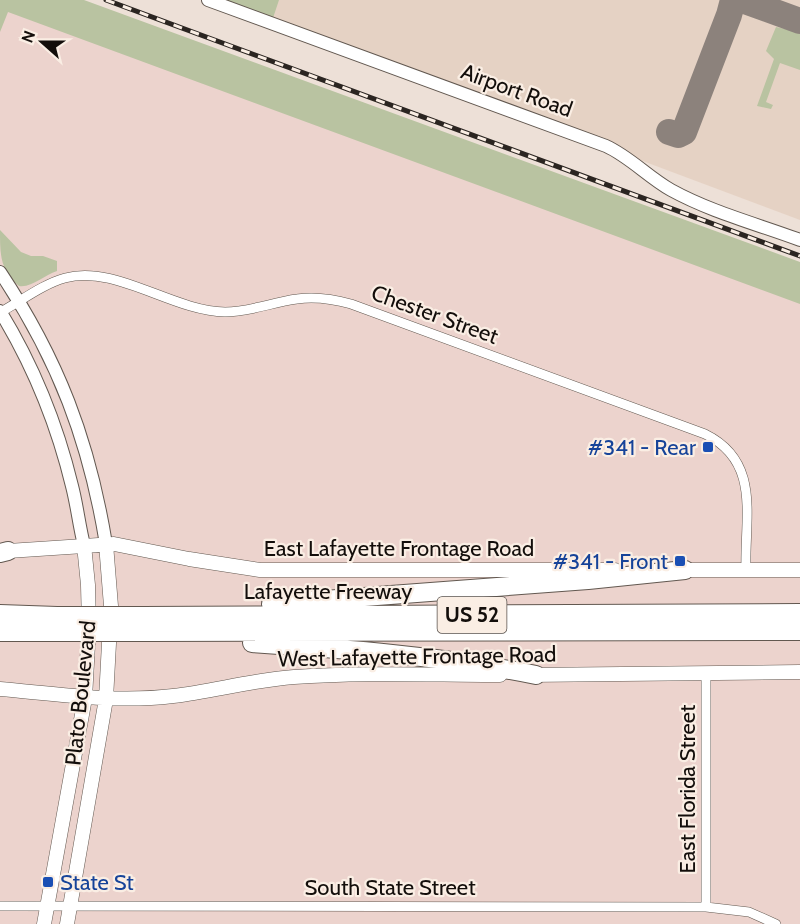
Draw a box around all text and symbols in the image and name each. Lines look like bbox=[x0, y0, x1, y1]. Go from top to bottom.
north arrow bbox=[12, 12, 72, 72]
text: N bbox=[18, 28, 39, 45]
street label: Airport Road bbox=[457, 58, 576, 123]
street label: Chester Street bbox=[368, 279, 502, 350]
place label: #341 - Rear bbox=[588, 434, 696, 461]
marker: #341 - Rear bbox=[701, 440, 715, 454]
street label: East Lafayette Frontage Road bbox=[264, 535, 534, 562]
place label: #341 - Front bbox=[553, 548, 669, 575]
marker: #341 - Front bbox=[673, 554, 687, 568]
street label: Lafayette Freeway bbox=[244, 578, 412, 605]
road number: US 52 bbox=[438, 597, 506, 633]
street label: Plato Boulevard bbox=[59, 619, 102, 767]
street label: West Lafayette Frontage Road bbox=[277, 641, 557, 672]
street label: East Florida Street bbox=[674, 704, 701, 873]
place label: State St bbox=[60, 869, 134, 896]
street label: South State Street bbox=[304, 874, 476, 901]
marker: State St bbox=[41, 875, 55, 889]

